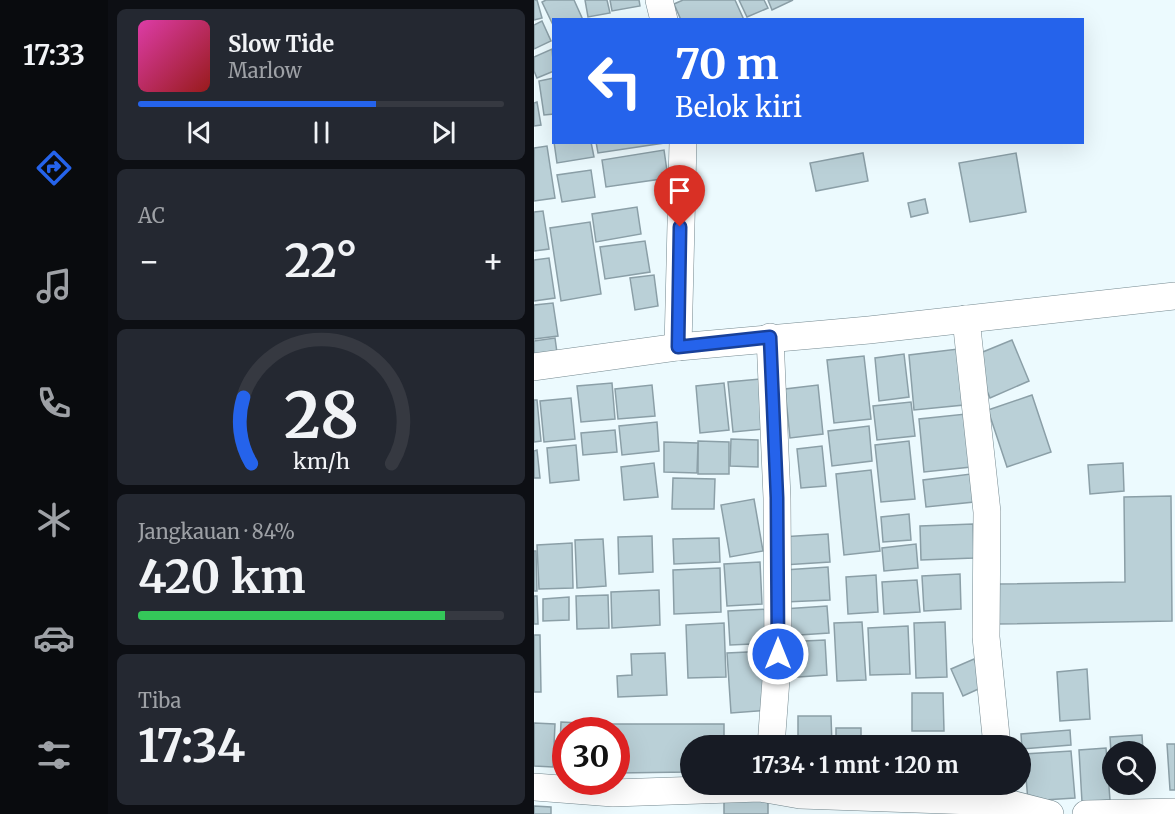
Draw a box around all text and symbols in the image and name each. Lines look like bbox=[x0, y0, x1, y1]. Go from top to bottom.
text: Slow Tide bbox=[228, 30, 334, 58]
text: 17:33 bbox=[23, 38, 85, 72]
text: 70 m bbox=[675, 38, 779, 90]
icon: left bbox=[576, 42, 654, 120]
text: Marlow bbox=[228, 58, 302, 83]
text: Belok kiri bbox=[675, 90, 802, 124]
icon: previous bbox=[183, 116, 216, 149]
icon: pause bbox=[305, 116, 338, 149]
icon: next bbox=[427, 116, 460, 149]
icon: directions bbox=[33, 147, 75, 189]
pin bbox=[654, 165, 705, 227]
icon: arrive bbox=[663, 174, 696, 207]
text: AC bbox=[138, 203, 165, 228]
text: 22° bbox=[285, 233, 357, 289]
text: − bbox=[138, 241, 160, 282]
text: + bbox=[482, 241, 504, 282]
icon: music bbox=[33, 265, 75, 307]
text: 28 bbox=[284, 377, 358, 455]
icon: phone bbox=[33, 382, 75, 424]
text: km/h bbox=[293, 448, 349, 475]
icon: climate bbox=[33, 499, 75, 541]
text: Jangkauan · 84% bbox=[138, 519, 295, 544]
text: 420 km bbox=[138, 549, 305, 605]
icon: car bbox=[33, 617, 75, 659]
position arrow bbox=[746, 622, 810, 686]
text: Tiba bbox=[138, 688, 181, 713]
speed limit sign: 30 bbox=[552, 717, 630, 795]
text: 17:34 bbox=[138, 718, 245, 774]
icon: filters bbox=[33, 734, 75, 776]
map controls bbox=[1102, 741, 1156, 795]
button: search bbox=[1102, 741, 1156, 795]
text: 17:34 · 1 mnt · 120 m bbox=[752, 751, 959, 779]

